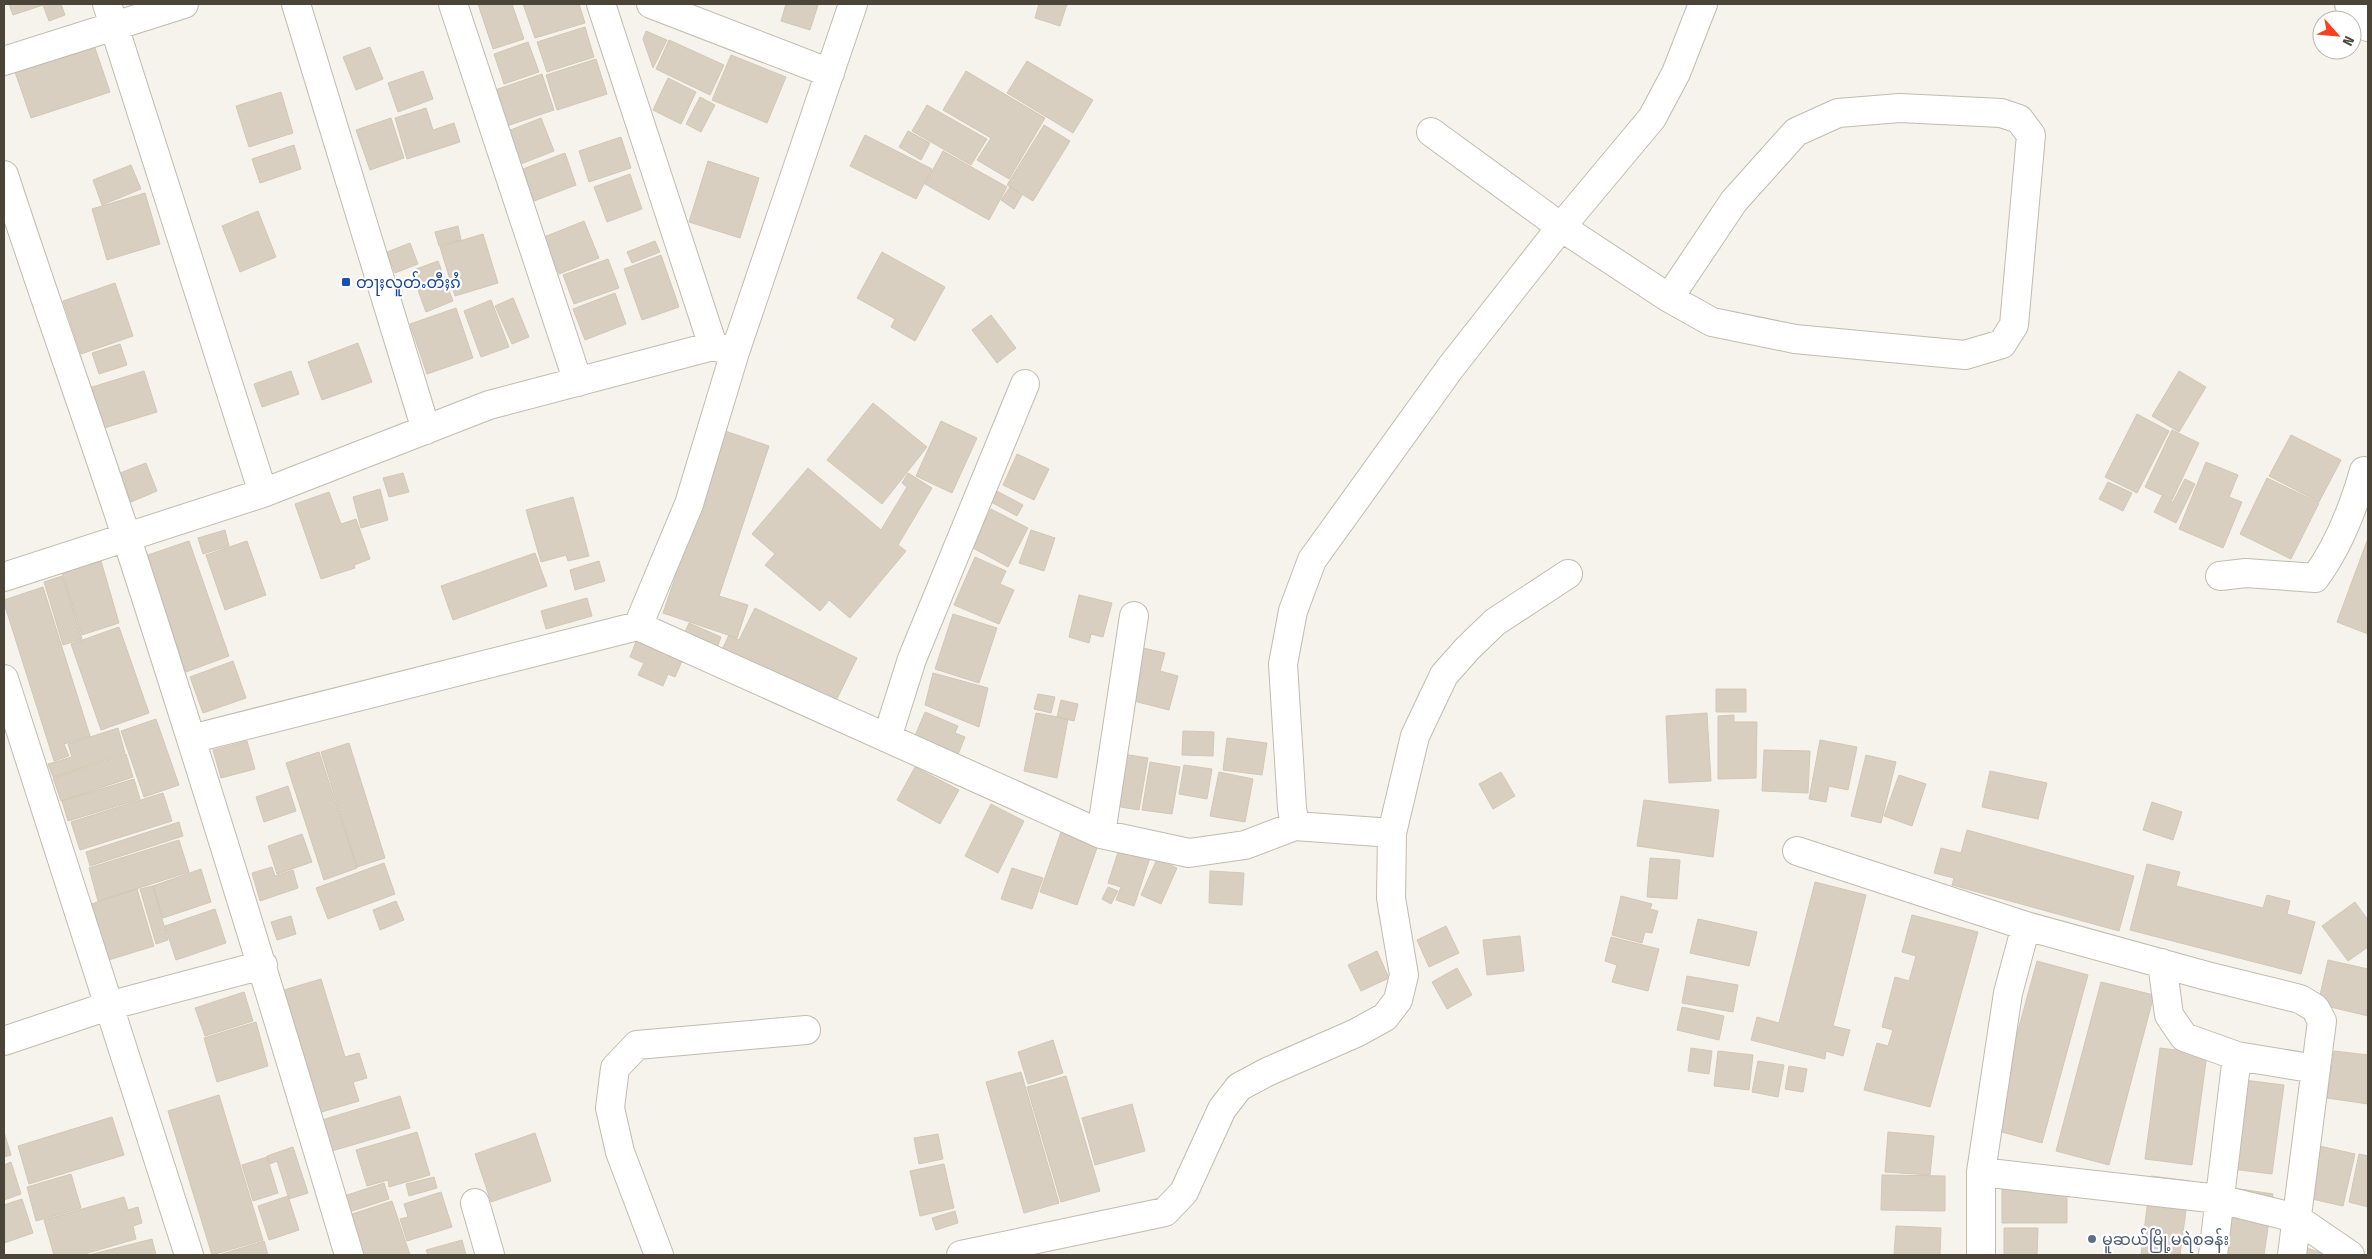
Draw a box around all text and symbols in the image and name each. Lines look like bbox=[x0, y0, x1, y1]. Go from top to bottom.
north arrow bbox=[2312, 10, 2362, 60]
text: N bbox=[2339, 33, 2358, 48]
place label: တႃႈလူတ်ႉတီႈၵႆ bbox=[356, 271, 461, 297]
marker: တႃႈလူတ်ႉတီႈၵႆ bbox=[340, 276, 352, 288]
place label: မူဆယ်မြို့မရဲစခန်း bbox=[2102, 1228, 2229, 1254]
marker: မူဆယ်မြို့မရဲစခန်း bbox=[2086, 1233, 2098, 1245]

